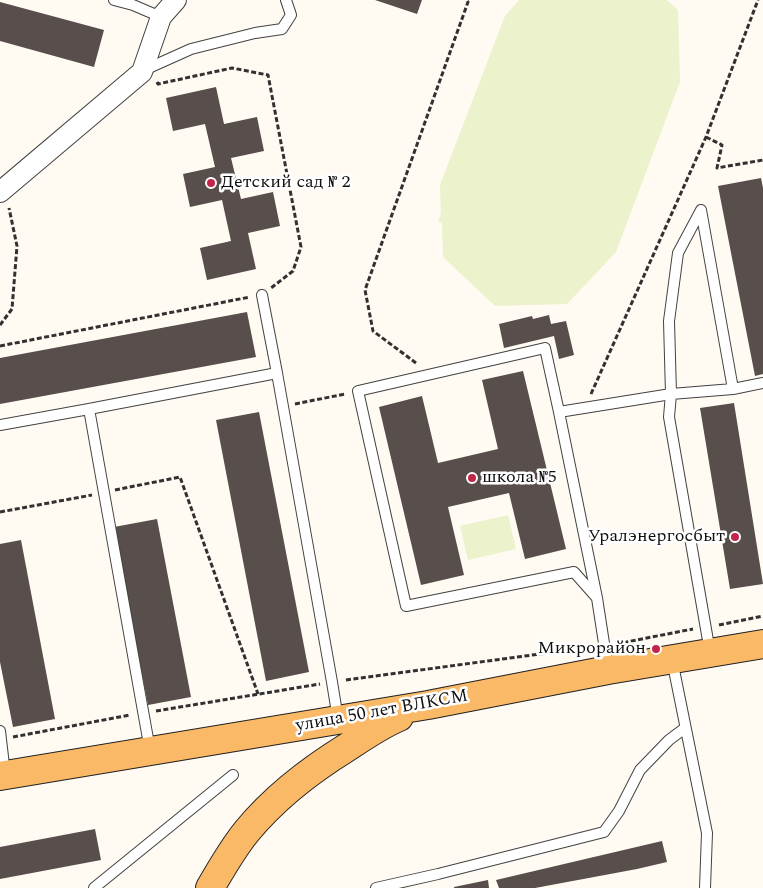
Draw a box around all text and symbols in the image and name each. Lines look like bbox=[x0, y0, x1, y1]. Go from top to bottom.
place label: Детский сад № 2 bbox=[221, 172, 351, 194]
marker: Детский сад № 2 bbox=[205, 177, 217, 189]
place label: школа №5 bbox=[482, 467, 557, 489]
marker: школа №5 bbox=[466, 472, 478, 484]
place label: Уралэнергосбыт bbox=[588, 526, 725, 548]
marker: Уралэнергосбыт bbox=[729, 531, 741, 543]
place label: Микрорайон bbox=[538, 638, 646, 660]
marker: Микрорайон bbox=[650, 643, 662, 655]
street label: улица 50 лет ВЛКСМ bbox=[294, 686, 470, 738]

